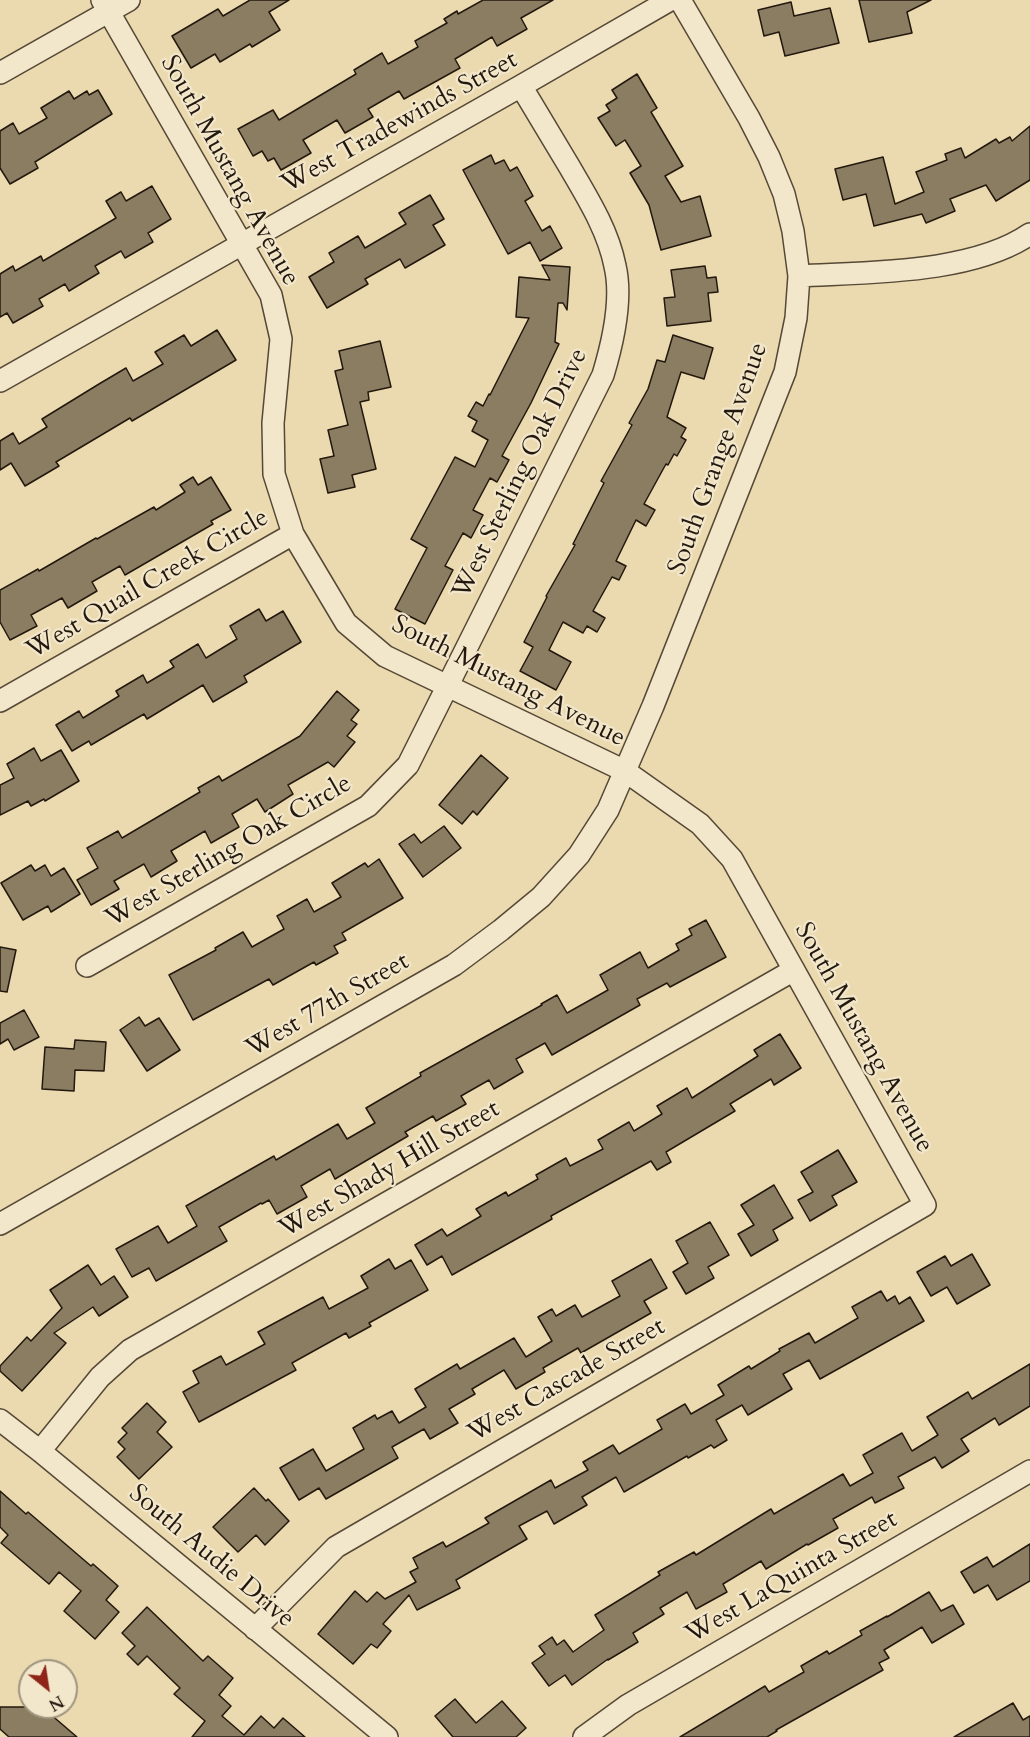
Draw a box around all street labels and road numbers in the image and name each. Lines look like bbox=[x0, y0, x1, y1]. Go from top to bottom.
street label: West Tradewinds Street bbox=[277, 45, 523, 201]
street label: South Mustang Avenue bbox=[153, 50, 305, 292]
street label: South Grange Avenue bbox=[663, 339, 775, 579]
street label: West Sterling Oak Drive bbox=[447, 344, 595, 604]
street label: West Quail Creek Circle bbox=[22, 503, 274, 667]
street label: South Mustang Avenue bbox=[386, 609, 630, 755]
street label: West Sterling Oak Circle bbox=[100, 769, 358, 935]
street label: South Mustang Avenue bbox=[787, 917, 939, 1159]
street label: West 77th Street bbox=[241, 947, 415, 1065]
street label: West Shady Hill Street bbox=[274, 1094, 506, 1246]
street label: West Cascade Street bbox=[463, 1312, 671, 1450]
street label: South Audie Drive bbox=[122, 1479, 300, 1635]
street label: West LaQuinta Street bbox=[681, 1505, 903, 1651]

